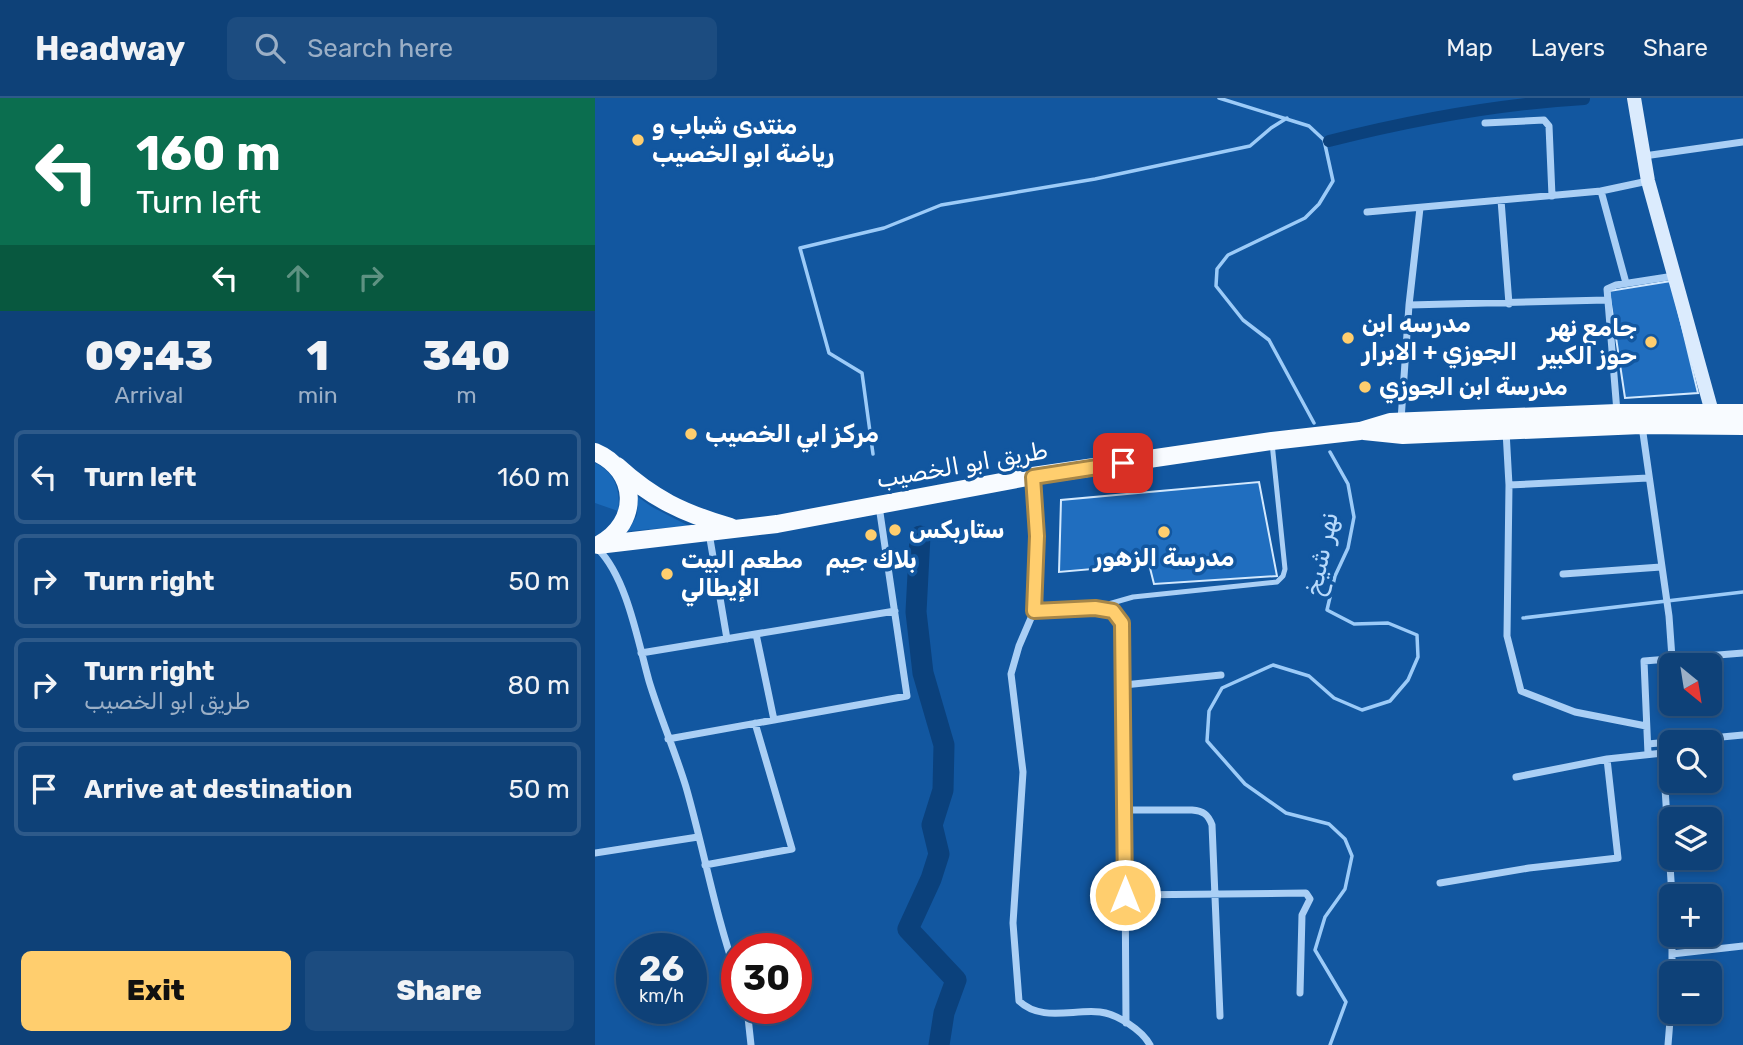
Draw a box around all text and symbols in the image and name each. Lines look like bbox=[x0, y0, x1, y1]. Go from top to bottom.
search box bbox=[227, 17, 717, 80]
text: Headway bbox=[35, 29, 185, 68]
icon: search bbox=[251, 29, 289, 67]
text: Search here bbox=[307, 33, 453, 64]
text: Map bbox=[1446, 34, 1493, 62]
text: Layers bbox=[1531, 34, 1605, 62]
text: Share bbox=[1643, 34, 1708, 62]
place label: منتدى شباب و رياضة ابو الخصيب bbox=[652, 112, 834, 168]
text: 160 m bbox=[136, 124, 281, 182]
icon: left bbox=[21, 126, 112, 217]
marker: منتدى شباب و رياضة ابو الخصيب bbox=[630, 132, 646, 148]
text: Turn left bbox=[136, 183, 261, 221]
icon: left bbox=[206, 259, 244, 297]
icon: ahead bbox=[279, 259, 317, 297]
icon: right bbox=[352, 259, 390, 297]
place label: مدرسه ابن الجوزي + الابرار bbox=[1360, 310, 1517, 369]
place label: جامع نهر حوز الكبير bbox=[1537, 314, 1637, 370]
marker: مدرسه ابن الجوزي + الابرار bbox=[1340, 330, 1356, 346]
text: 09:43 bbox=[85, 331, 213, 381]
text: 1 bbox=[307, 331, 329, 381]
text: 340 bbox=[422, 331, 510, 381]
marker: جامع نهر حوز الكبير bbox=[1643, 334, 1659, 350]
place label: مدرسة ابن الجوزي bbox=[1379, 373, 1568, 404]
marker: مدرسة ابن الجوزي bbox=[1357, 379, 1373, 395]
text: Arrival bbox=[114, 381, 183, 409]
text: min bbox=[298, 381, 338, 409]
text: m bbox=[456, 381, 477, 409]
place label: مركز ابي الخصيب bbox=[705, 420, 879, 453]
marker: مركز ابي الخصيب bbox=[683, 426, 699, 442]
pin bbox=[1093, 433, 1153, 493]
street label: طريق ابو الخصيب bbox=[874, 436, 1050, 494]
icon: arrive bbox=[1104, 444, 1142, 482]
icon: left bbox=[25, 458, 63, 496]
text: Turn left bbox=[84, 462, 196, 493]
text: 160 m bbox=[497, 462, 570, 493]
water label: نهر شيخ bbox=[1297, 509, 1348, 599]
place label: ستاربكس bbox=[909, 516, 1005, 544]
marker: ستاربكس bbox=[887, 522, 903, 538]
marker: مدرسة الزهور bbox=[1156, 524, 1172, 540]
marker: بلاك جيم bbox=[863, 527, 879, 543]
place label: مدرسة الزهور bbox=[1092, 544, 1234, 572]
place label: مطعم البيت الإيطالي bbox=[681, 546, 803, 607]
place label: بلاك جيم bbox=[825, 546, 917, 576]
icon: right bbox=[25, 562, 63, 600]
text: Turn right bbox=[84, 566, 214, 597]
text: 50 m bbox=[509, 566, 570, 597]
marker: مطعم البيت الإيطالي bbox=[659, 566, 675, 582]
north arrow bbox=[1659, 653, 1722, 716]
map controls bbox=[1659, 653, 1722, 1024]
text: Turn right bbox=[84, 656, 214, 687]
icon: right bbox=[25, 666, 63, 704]
text: 80 m bbox=[507, 670, 570, 701]
text: طريق ابو الخصيب bbox=[84, 687, 250, 715]
button: search bbox=[1659, 730, 1722, 793]
icon: arrive bbox=[25, 770, 63, 808]
text: Arrive at destination bbox=[84, 774, 352, 805]
text: 50 m bbox=[509, 774, 570, 805]
button: layers bbox=[1659, 807, 1722, 870]
position arrow bbox=[1088, 858, 1162, 932]
button: + bbox=[1659, 884, 1722, 947]
speed limit sign: 30 bbox=[721, 933, 812, 1024]
text: 26 bbox=[639, 948, 684, 990]
button: Exit bbox=[21, 951, 291, 1031]
button: Share bbox=[305, 951, 574, 1031]
button: − bbox=[1659, 961, 1722, 1024]
text: km/h bbox=[639, 985, 684, 1007]

